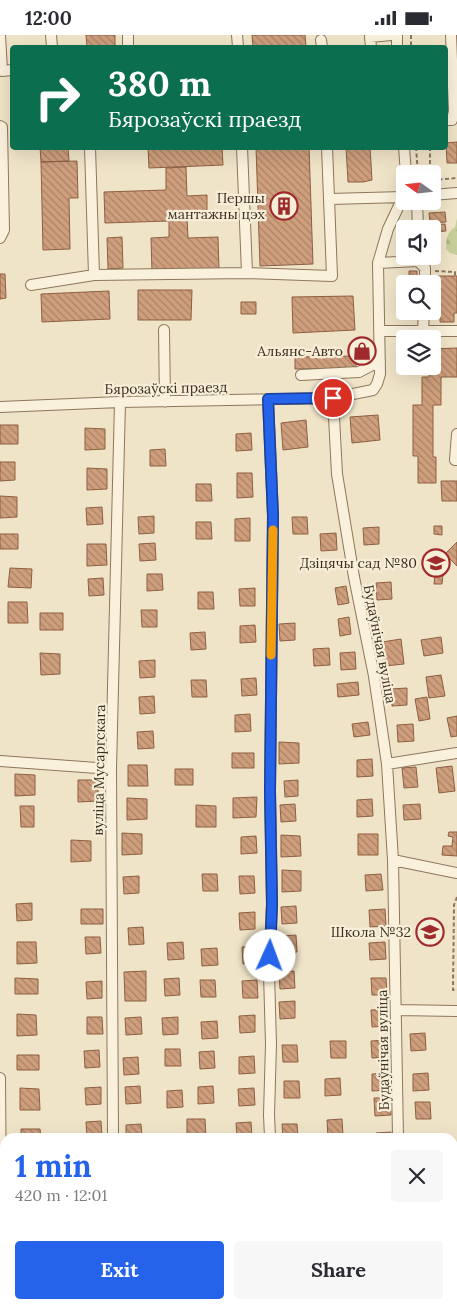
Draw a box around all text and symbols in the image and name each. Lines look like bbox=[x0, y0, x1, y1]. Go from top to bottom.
text: 12:00 bbox=[25, 6, 72, 30]
text: 380 m bbox=[108, 61, 211, 106]
icon: right bbox=[25, 65, 90, 130]
text: Бярозаўскі праезд bbox=[108, 105, 301, 133]
north arrow bbox=[396, 165, 441, 210]
map controls bbox=[396, 165, 441, 375]
place label: Першы мантажны цэх bbox=[168, 189, 266, 223]
building icon: Першы мантажны цэх bbox=[269, 191, 299, 221]
button: sound bbox=[396, 220, 441, 265]
button: search bbox=[396, 275, 441, 320]
button: layers bbox=[396, 330, 441, 375]
shop icon: Альянс-Авто bbox=[347, 336, 377, 366]
place label: Альянс-Авто bbox=[256, 342, 343, 360]
pin bbox=[312, 377, 354, 419]
street label: Бярозаўскі праезд bbox=[104, 378, 228, 398]
icon: arrive bbox=[319, 384, 347, 412]
school or university icon: Дзіцячы сад №80 bbox=[421, 548, 451, 578]
place label: Дзіцячы сад №80 bbox=[300, 554, 417, 572]
street label: Будаўнічая вуліца bbox=[360, 583, 400, 705]
street label: вуліца Мусаргскага bbox=[89, 704, 109, 836]
school or university icon: Школа №32 bbox=[415, 917, 445, 947]
place label: Школа №32 bbox=[331, 923, 411, 941]
position arrow bbox=[243, 929, 295, 981]
street label: Будаўнічая вуліца bbox=[373, 990, 393, 1110]
text: 1 min bbox=[15, 1147, 92, 1185]
button: close bbox=[391, 1150, 443, 1202]
text: 420 m · 12:01 bbox=[15, 1185, 107, 1205]
button: Exit bbox=[15, 1241, 224, 1299]
button: Share bbox=[234, 1241, 443, 1299]

